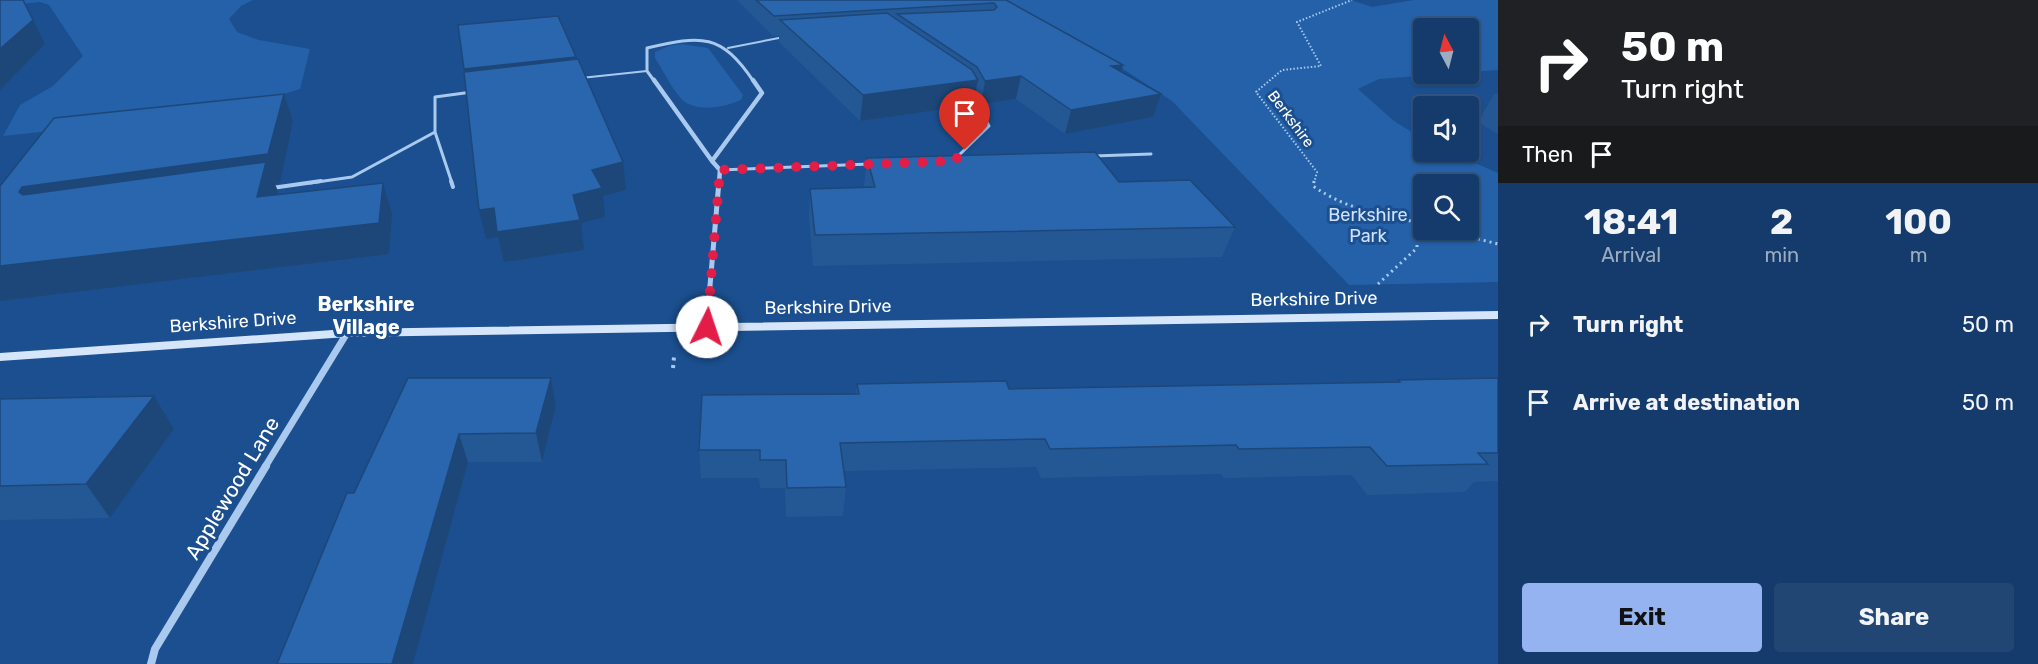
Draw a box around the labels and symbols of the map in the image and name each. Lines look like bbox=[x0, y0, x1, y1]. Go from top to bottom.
north arrow bbox=[1413, 18, 1479, 84]
street label: Berkshire bbox=[1264, 87, 1318, 151]
pin bbox=[939, 88, 990, 150]
park label: Berkshire Park bbox=[1328, 204, 1408, 247]
street label: Berkshire Drive bbox=[1250, 287, 1378, 311]
district label: Berkshire Village bbox=[317, 292, 415, 339]
position arrow bbox=[675, 295, 739, 359]
street label: Berkshire Drive bbox=[764, 295, 892, 319]
street label: Berkshire Drive bbox=[169, 307, 297, 337]
street label: Applewood Lane bbox=[180, 412, 284, 564]

